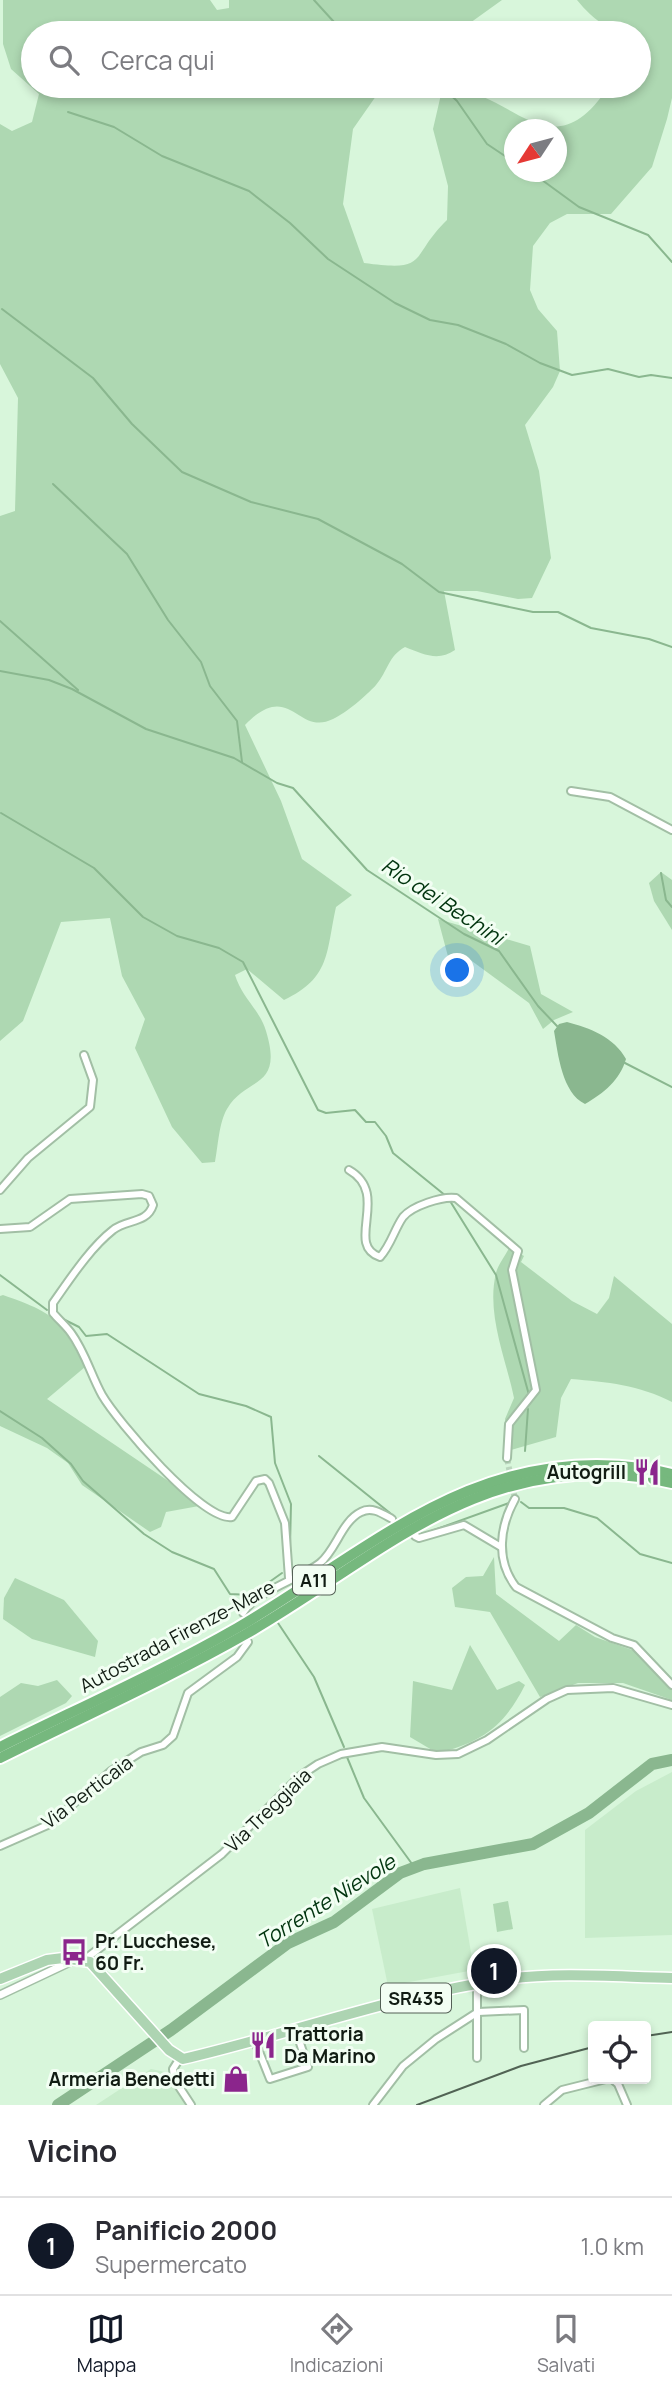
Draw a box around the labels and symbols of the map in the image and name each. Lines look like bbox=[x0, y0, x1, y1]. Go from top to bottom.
north arrow bbox=[504, 119, 567, 182]
water label: Rio dei Bechini bbox=[377, 851, 512, 953]
your location bbox=[440, 953, 474, 987]
restaurant icon: Autogrill bbox=[632, 1457, 662, 1487]
place label: Autogrill bbox=[547, 1459, 626, 1485]
road number: A11 bbox=[293, 1566, 335, 1595]
street label: Autostrada Firenze-Mare bbox=[75, 1573, 279, 1699]
street label: Via Perticaia bbox=[36, 1749, 138, 1835]
street label: Via Treggiaia bbox=[219, 1762, 317, 1858]
water label: Torrente Nievole bbox=[252, 1846, 402, 1955]
place label: Pr. Lucchese, 60 Fr. bbox=[95, 1928, 217, 1976]
bus stop icon: Pr. Lucchese, 60 Fr. bbox=[59, 1937, 89, 1967]
pin: 1 bbox=[471, 1945, 517, 1997]
road number: SR435 bbox=[381, 1984, 451, 2012]
place label: Trattoria Da Marino bbox=[284, 2021, 376, 2069]
restaurant icon: Trattoria Da Marino bbox=[248, 2030, 278, 2060]
shop icon: Armeria Benedetti bbox=[221, 2064, 251, 2094]
place label: Armeria Benedetti bbox=[49, 2066, 215, 2092]

